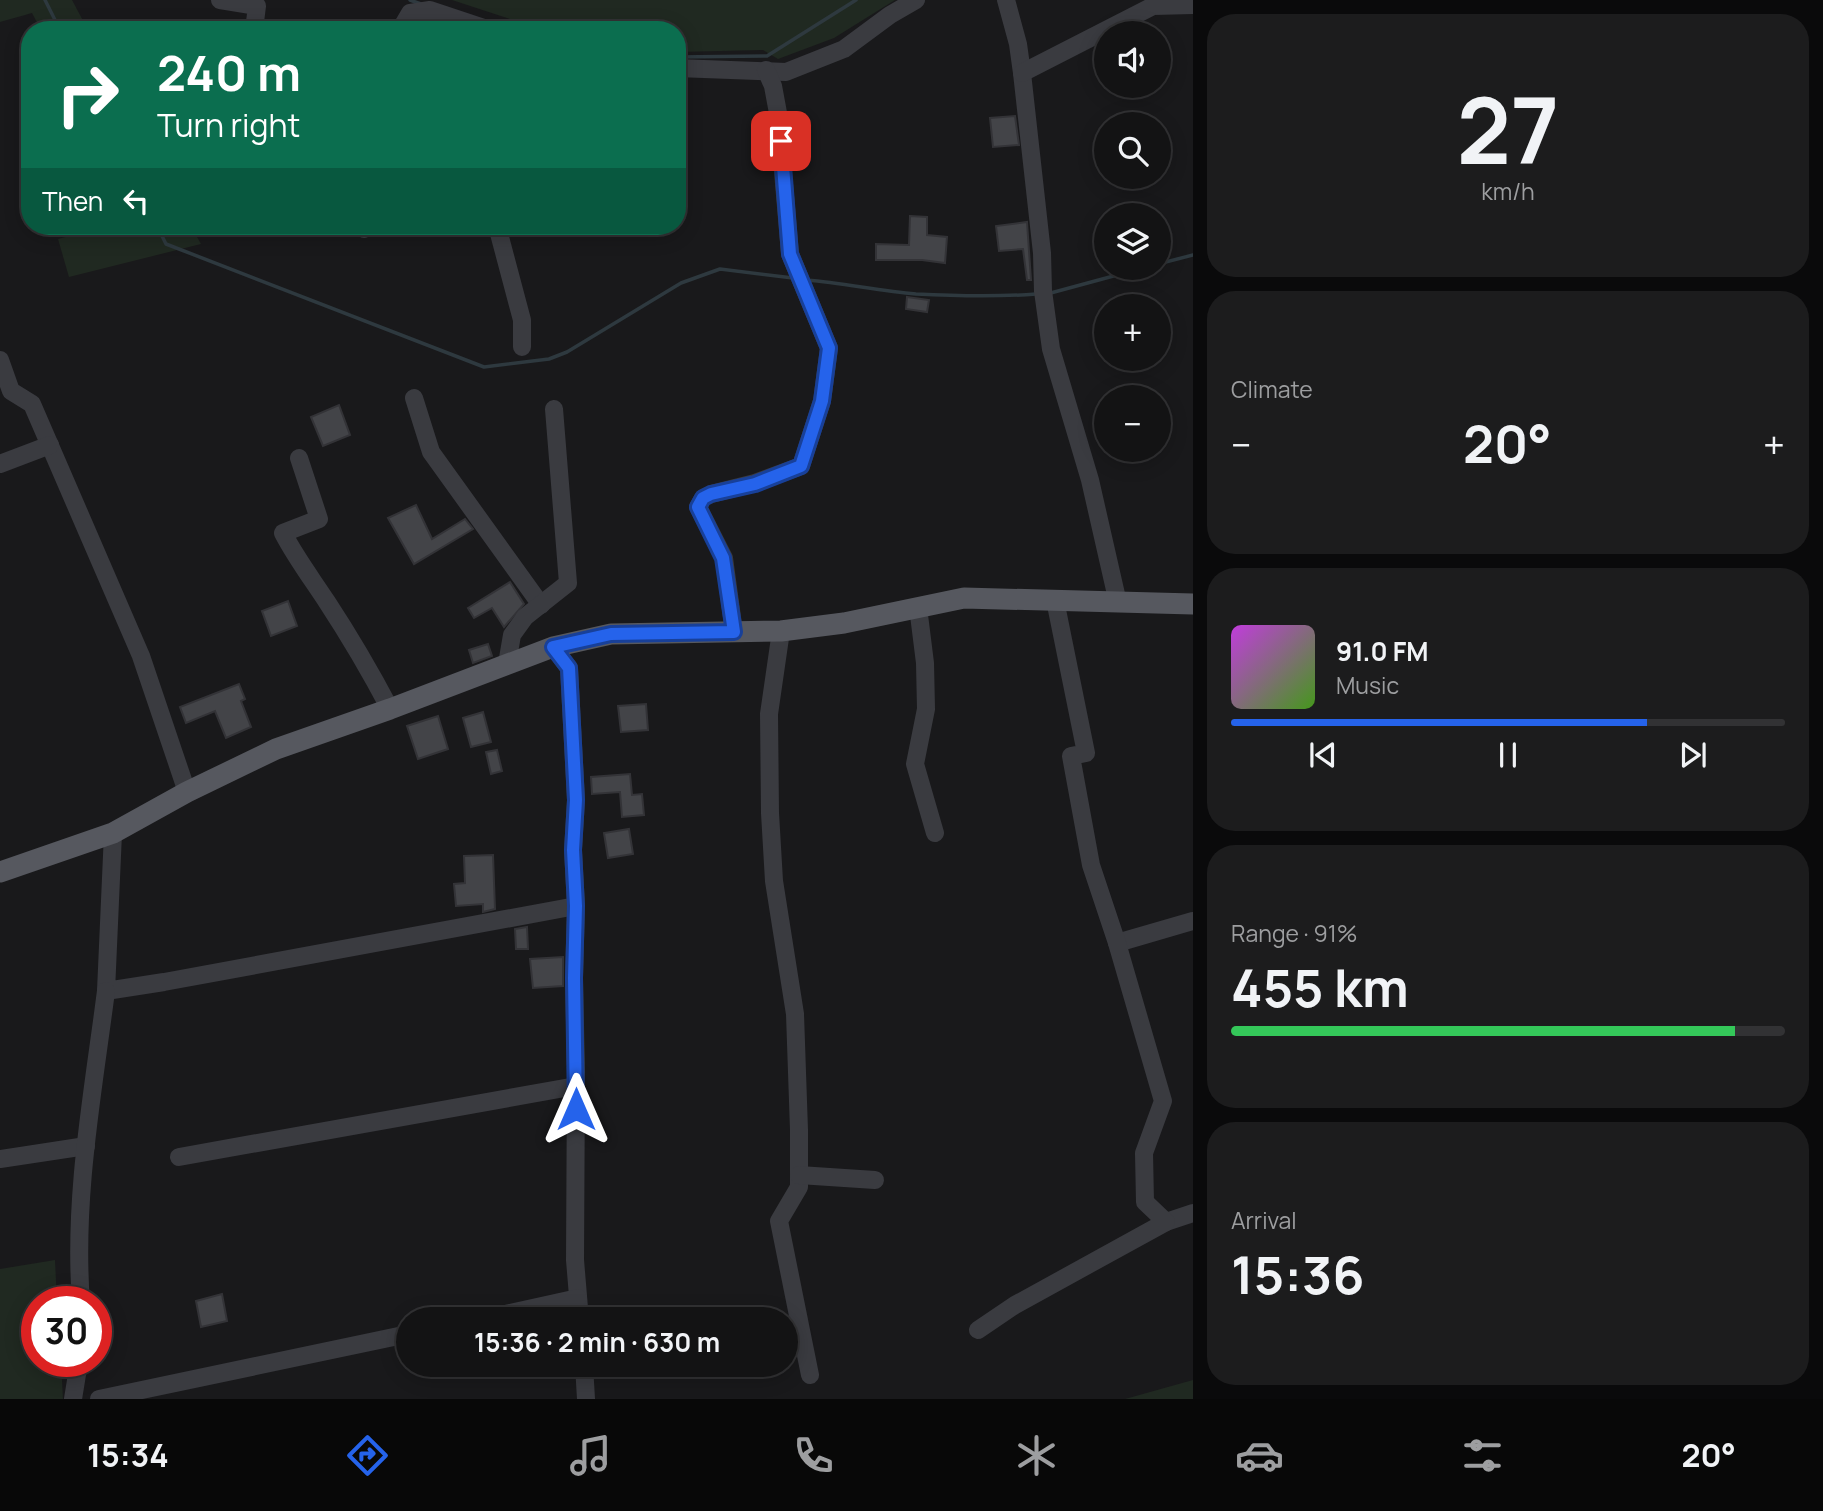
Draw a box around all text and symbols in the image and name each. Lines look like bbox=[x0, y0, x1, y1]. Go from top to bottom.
map controls bbox=[1094, 21, 1171, 462]
button: sound bbox=[1094, 21, 1171, 98]
text: 240 m bbox=[157, 39, 301, 106]
icon: right bbox=[42, 49, 133, 140]
text: 27 bbox=[1457, 67, 1559, 191]
text: Turn right bbox=[157, 103, 300, 147]
pin bbox=[751, 111, 811, 171]
button: search bbox=[1094, 112, 1171, 189]
icon: arrive bbox=[762, 122, 800, 160]
text: km/h bbox=[1481, 175, 1535, 207]
icon: left bbox=[117, 182, 155, 220]
text: Then bbox=[42, 183, 103, 219]
button: layers bbox=[1094, 203, 1171, 280]
button: + bbox=[1094, 294, 1171, 371]
text: Climate bbox=[1231, 373, 1313, 405]
button: − bbox=[1094, 385, 1171, 462]
text: 20° bbox=[1463, 408, 1552, 479]
text: − bbox=[1231, 418, 1252, 470]
text: + bbox=[1763, 418, 1785, 470]
text: 91.0 FM bbox=[1336, 633, 1429, 669]
text: Music bbox=[1336, 669, 1399, 701]
icon: previous bbox=[1304, 736, 1342, 774]
icon: pause bbox=[1489, 736, 1527, 774]
icon: next bbox=[1674, 736, 1712, 774]
text: Range · 91% bbox=[1231, 917, 1357, 949]
text: 455 km bbox=[1231, 952, 1409, 1023]
position arrow bbox=[539, 1072, 613, 1146]
text: Arrival bbox=[1231, 1204, 1297, 1236]
text: 15:36 bbox=[1231, 1239, 1365, 1310]
speed limit sign: 30 bbox=[21, 1286, 112, 1377]
text: 15:36 · 2 min · 630 m bbox=[474, 1324, 720, 1360]
icon: directions bbox=[343, 1431, 392, 1480]
icon: music bbox=[566, 1431, 615, 1480]
icon: phone bbox=[789, 1431, 838, 1480]
icon: climate bbox=[1012, 1431, 1061, 1480]
icon: car bbox=[1235, 1431, 1284, 1480]
icon: filters bbox=[1458, 1431, 1507, 1480]
text: 15:34 bbox=[87, 1433, 169, 1477]
text: 20° bbox=[1681, 1433, 1736, 1477]

